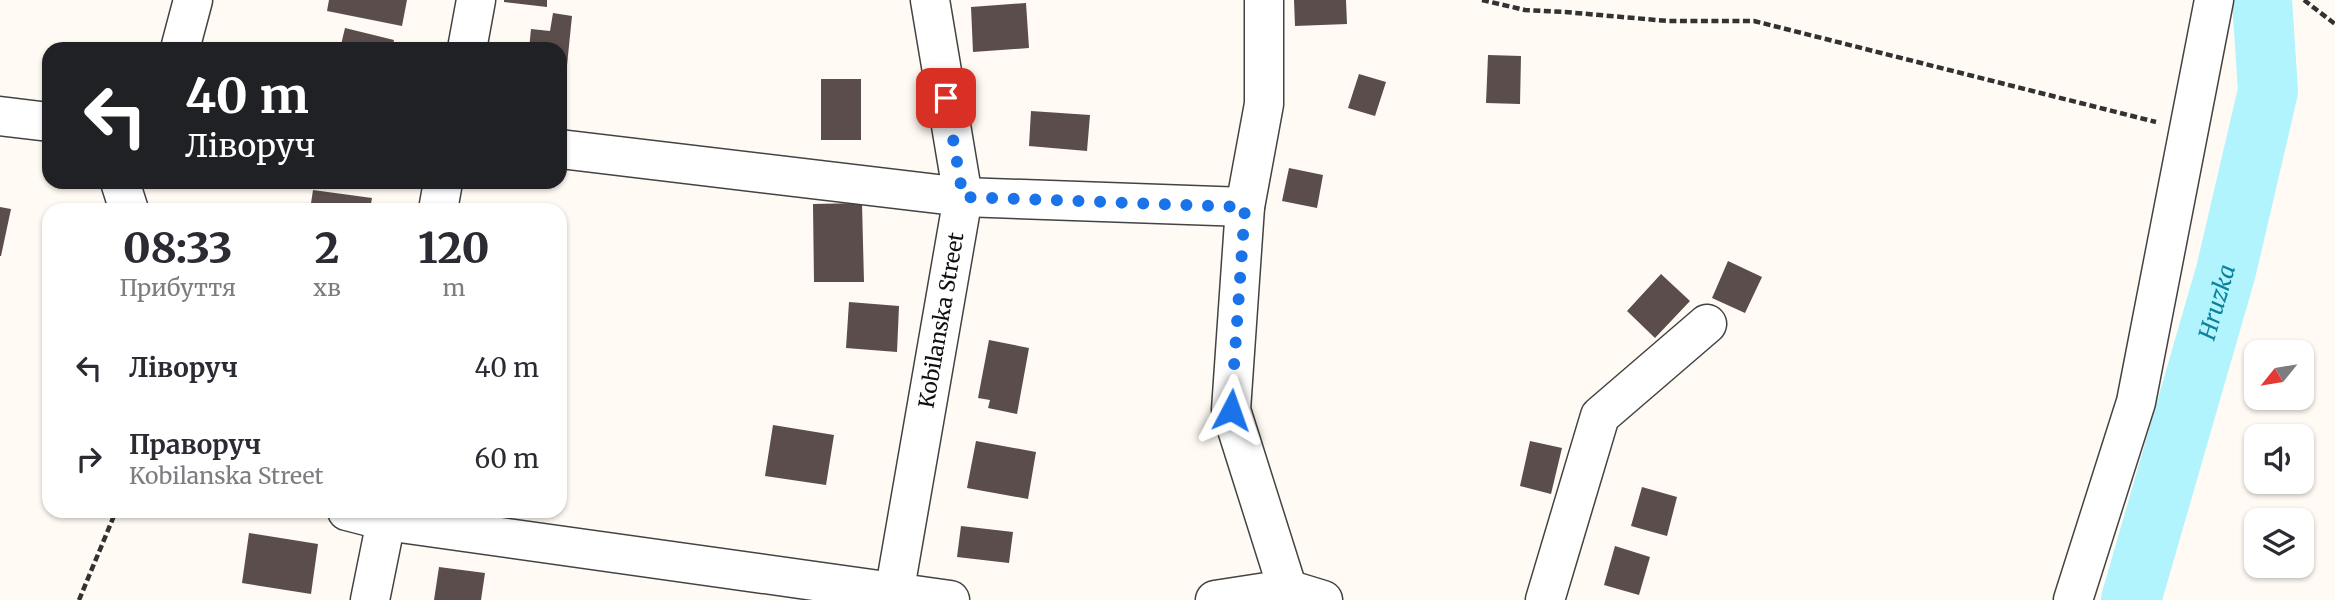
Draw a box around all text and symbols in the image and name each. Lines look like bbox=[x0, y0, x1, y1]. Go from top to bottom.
text: 40 m bbox=[185, 65, 309, 126]
pin bbox=[916, 68, 976, 128]
icon: left bbox=[70, 70, 161, 161]
icon: arrive bbox=[927, 79, 965, 117]
text: Ліворуч bbox=[185, 126, 315, 166]
text: 08:33 bbox=[123, 222, 233, 274]
text: 2 bbox=[315, 222, 339, 274]
text: 120 bbox=[418, 222, 490, 274]
street label: Kobilanska Street bbox=[913, 230, 970, 410]
water label: Hruzka bbox=[2192, 261, 2241, 344]
text: Прибуття bbox=[119, 273, 236, 302]
text: хв bbox=[313, 273, 341, 302]
text: m bbox=[442, 273, 465, 302]
north arrow bbox=[2244, 340, 2314, 410]
map controls bbox=[2244, 340, 2314, 578]
icon: left bbox=[70, 349, 108, 387]
text: Ліворуч bbox=[129, 351, 238, 384]
text: 40 m bbox=[475, 351, 539, 384]
position arrow bbox=[1194, 373, 1268, 447]
button: sound bbox=[2244, 424, 2314, 494]
text: Праворуч bbox=[129, 428, 261, 461]
icon: right bbox=[70, 440, 108, 478]
text: 60 m bbox=[475, 442, 539, 475]
text: Kobilanska Street bbox=[129, 461, 323, 490]
button: layers bbox=[2244, 508, 2314, 578]

